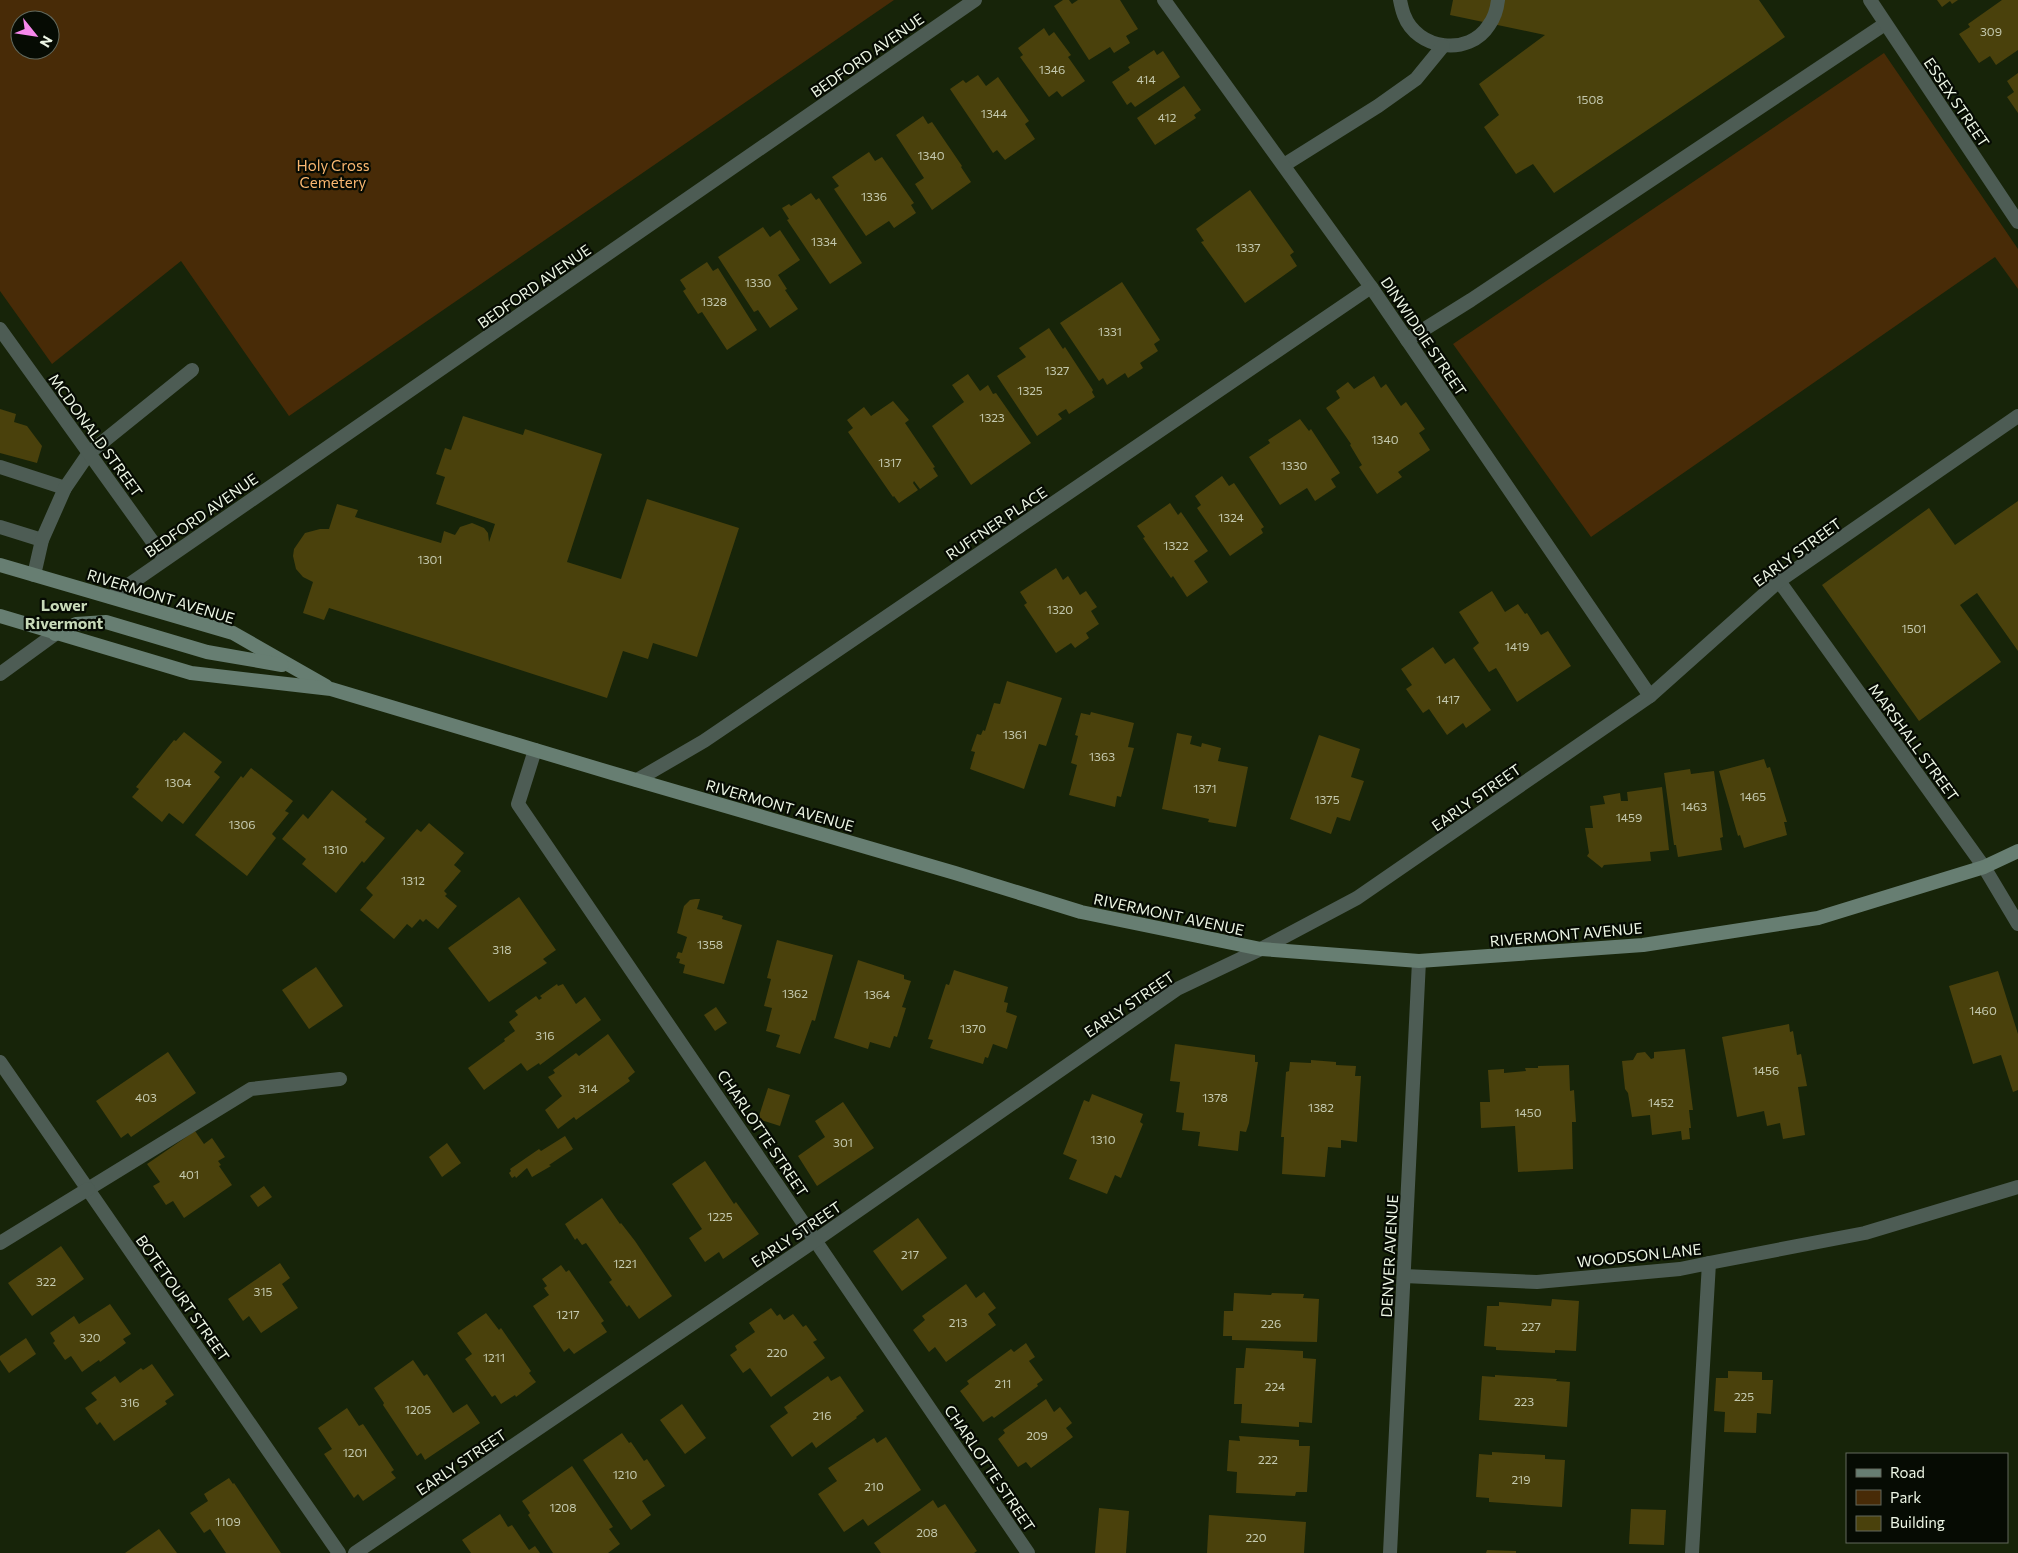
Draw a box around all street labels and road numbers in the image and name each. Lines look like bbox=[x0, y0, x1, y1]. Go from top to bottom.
street label: BEDFORD AVENUE bbox=[807, 9, 927, 101]
street label: ESSEX STREET bbox=[1920, 54, 1994, 151]
street label: BEDFORD AVENUE bbox=[474, 240, 594, 332]
street label: DINWIDDIE STREET bbox=[1377, 273, 1471, 399]
street label: MCDONALD STREET bbox=[45, 370, 147, 500]
street label: BEDFORD AVENUE bbox=[141, 469, 261, 561]
street label: RUFFNER PLACE bbox=[942, 482, 1050, 563]
street label: EARLY STREET bbox=[1749, 514, 1845, 590]
street label: RIVERMONT AVENUE bbox=[85, 565, 237, 627]
street label: MARSHALL STREET bbox=[1865, 680, 1963, 805]
street label: EARLY STREET bbox=[1428, 759, 1524, 834]
street label: RIVERMONT AVENUE bbox=[704, 775, 856, 835]
street label: RIVERMONT AVENUE bbox=[1092, 889, 1246, 939]
street label: RIVERMONT AVENUE bbox=[1489, 918, 1643, 950]
street label: EARLY STREET bbox=[1081, 967, 1178, 1041]
street label: CHARLOTTE STREET bbox=[714, 1066, 812, 1200]
street label: DENVER AVENUE bbox=[1377, 1194, 1401, 1318]
street label: EARLY STREET bbox=[748, 1197, 845, 1271]
street label: BOTETOURT STREET bbox=[133, 1231, 234, 1365]
street label: WOODSON LANE bbox=[1576, 1240, 1702, 1270]
street label: CHARLOTTE STREET bbox=[941, 1401, 1039, 1535]
street label: EARLY STREET bbox=[413, 1425, 510, 1499]

